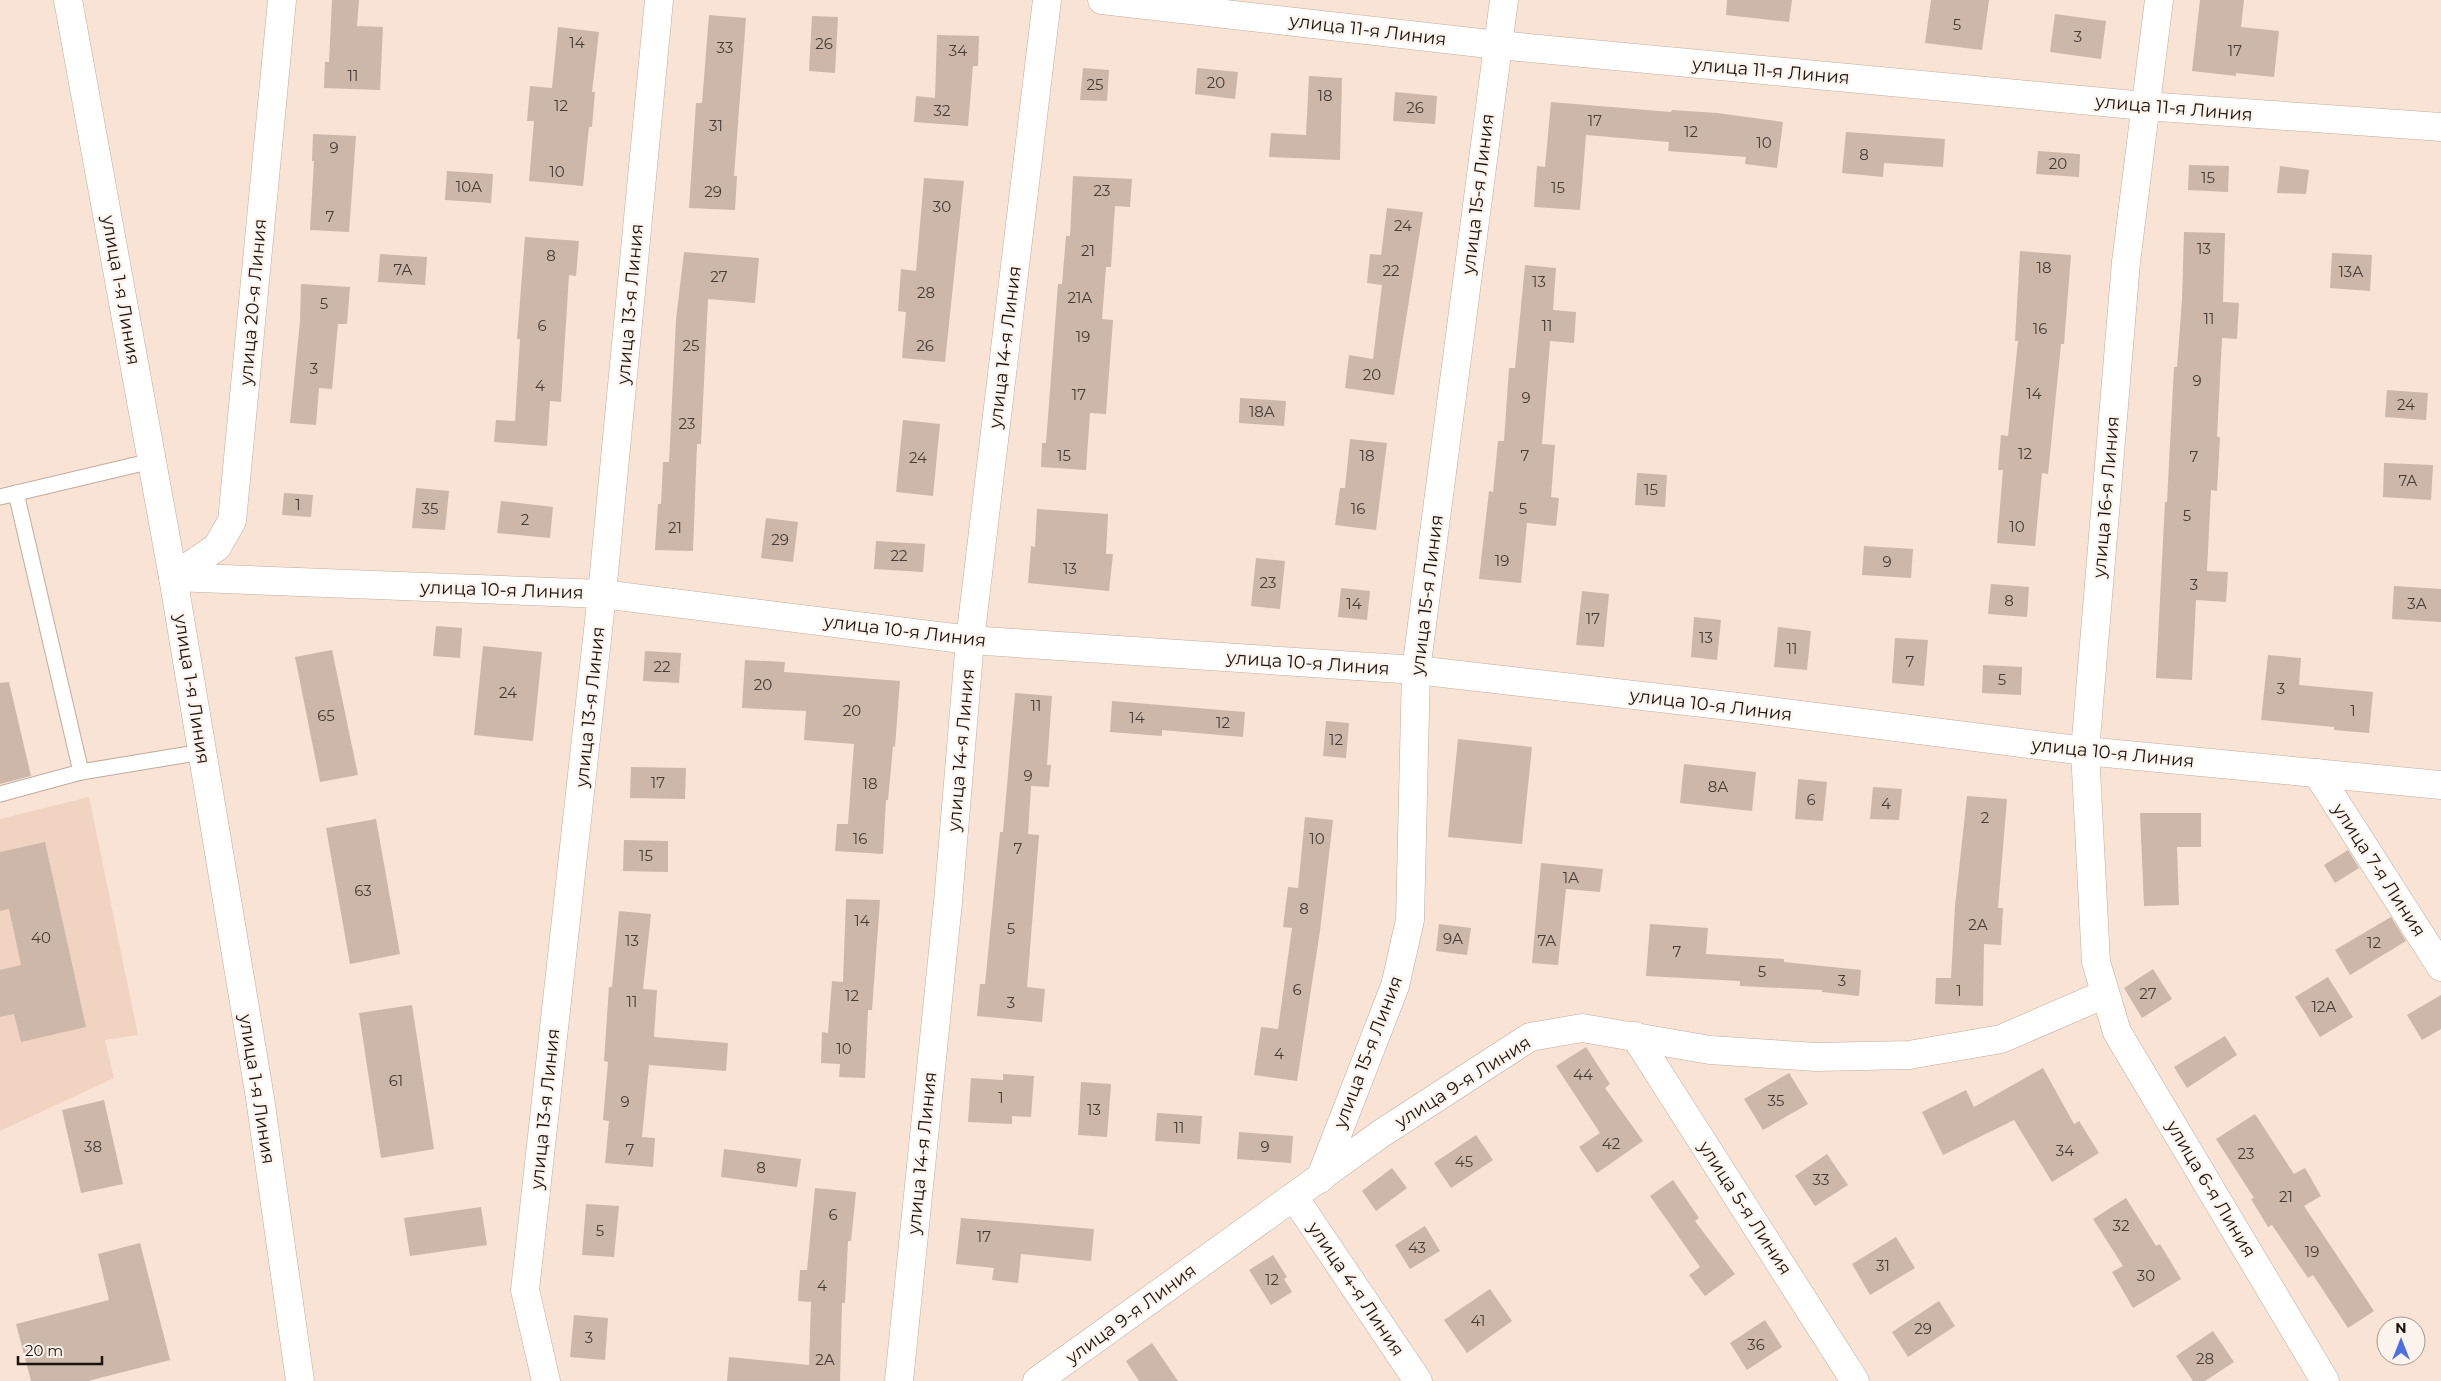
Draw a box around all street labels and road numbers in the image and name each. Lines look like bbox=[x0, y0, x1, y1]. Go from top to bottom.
street label: улица 11-я Линия bbox=[1287, 9, 1448, 51]
street label: улица 11-я Линия bbox=[1690, 53, 1851, 89]
street label: улица 11-я Линия bbox=[2093, 90, 2254, 126]
street label: улица 15-я Линия bbox=[1457, 112, 1499, 277]
street label: улица 1-я Линия bbox=[97, 213, 145, 366]
street label: улица 20-я Линия bbox=[235, 218, 271, 387]
street label: улица 13-я Линия bbox=[612, 223, 648, 386]
street label: улица 14-я Линия bbox=[984, 264, 1026, 430]
street label: улица 16-я Линия bbox=[2088, 415, 2124, 580]
street label: улица 15-я Линия bbox=[1406, 513, 1448, 678]
street label: улица 10-я Линия bbox=[419, 576, 584, 604]
street label: улица 10-я Линия bbox=[822, 610, 987, 652]
street label: улица 1-я Линия bbox=[169, 611, 215, 766]
street label: улица 13-я Линия bbox=[571, 625, 609, 790]
street label: улица 10-я Линия bbox=[1225, 646, 1390, 680]
street label: улица 14-я Линия bbox=[943, 668, 979, 833]
street label: улица 10-я Линия bbox=[1628, 684, 1793, 726]
street label: улица 10-я Линия bbox=[2030, 733, 2195, 772]
street label: улица 7-я Линия bbox=[2327, 798, 2430, 941]
street label: улица 15-я Линия bbox=[1328, 973, 1407, 1132]
street label: улица 1-я Линия bbox=[234, 1011, 280, 1166]
street label: улица 13-я Линия bbox=[526, 1027, 564, 1192]
street label: улица 9-я Линия bbox=[1390, 1031, 1535, 1133]
street label: улица 14-я Линия bbox=[902, 1071, 941, 1236]
street label: улица 6-я Линия bbox=[2161, 1116, 2261, 1262]
street label: улица 5-я Линия bbox=[1693, 1136, 1796, 1279]
street label: улица 4-я Линия bbox=[1302, 1217, 1409, 1360]
street label: улица 9-я Линия bbox=[1061, 1259, 1201, 1369]

